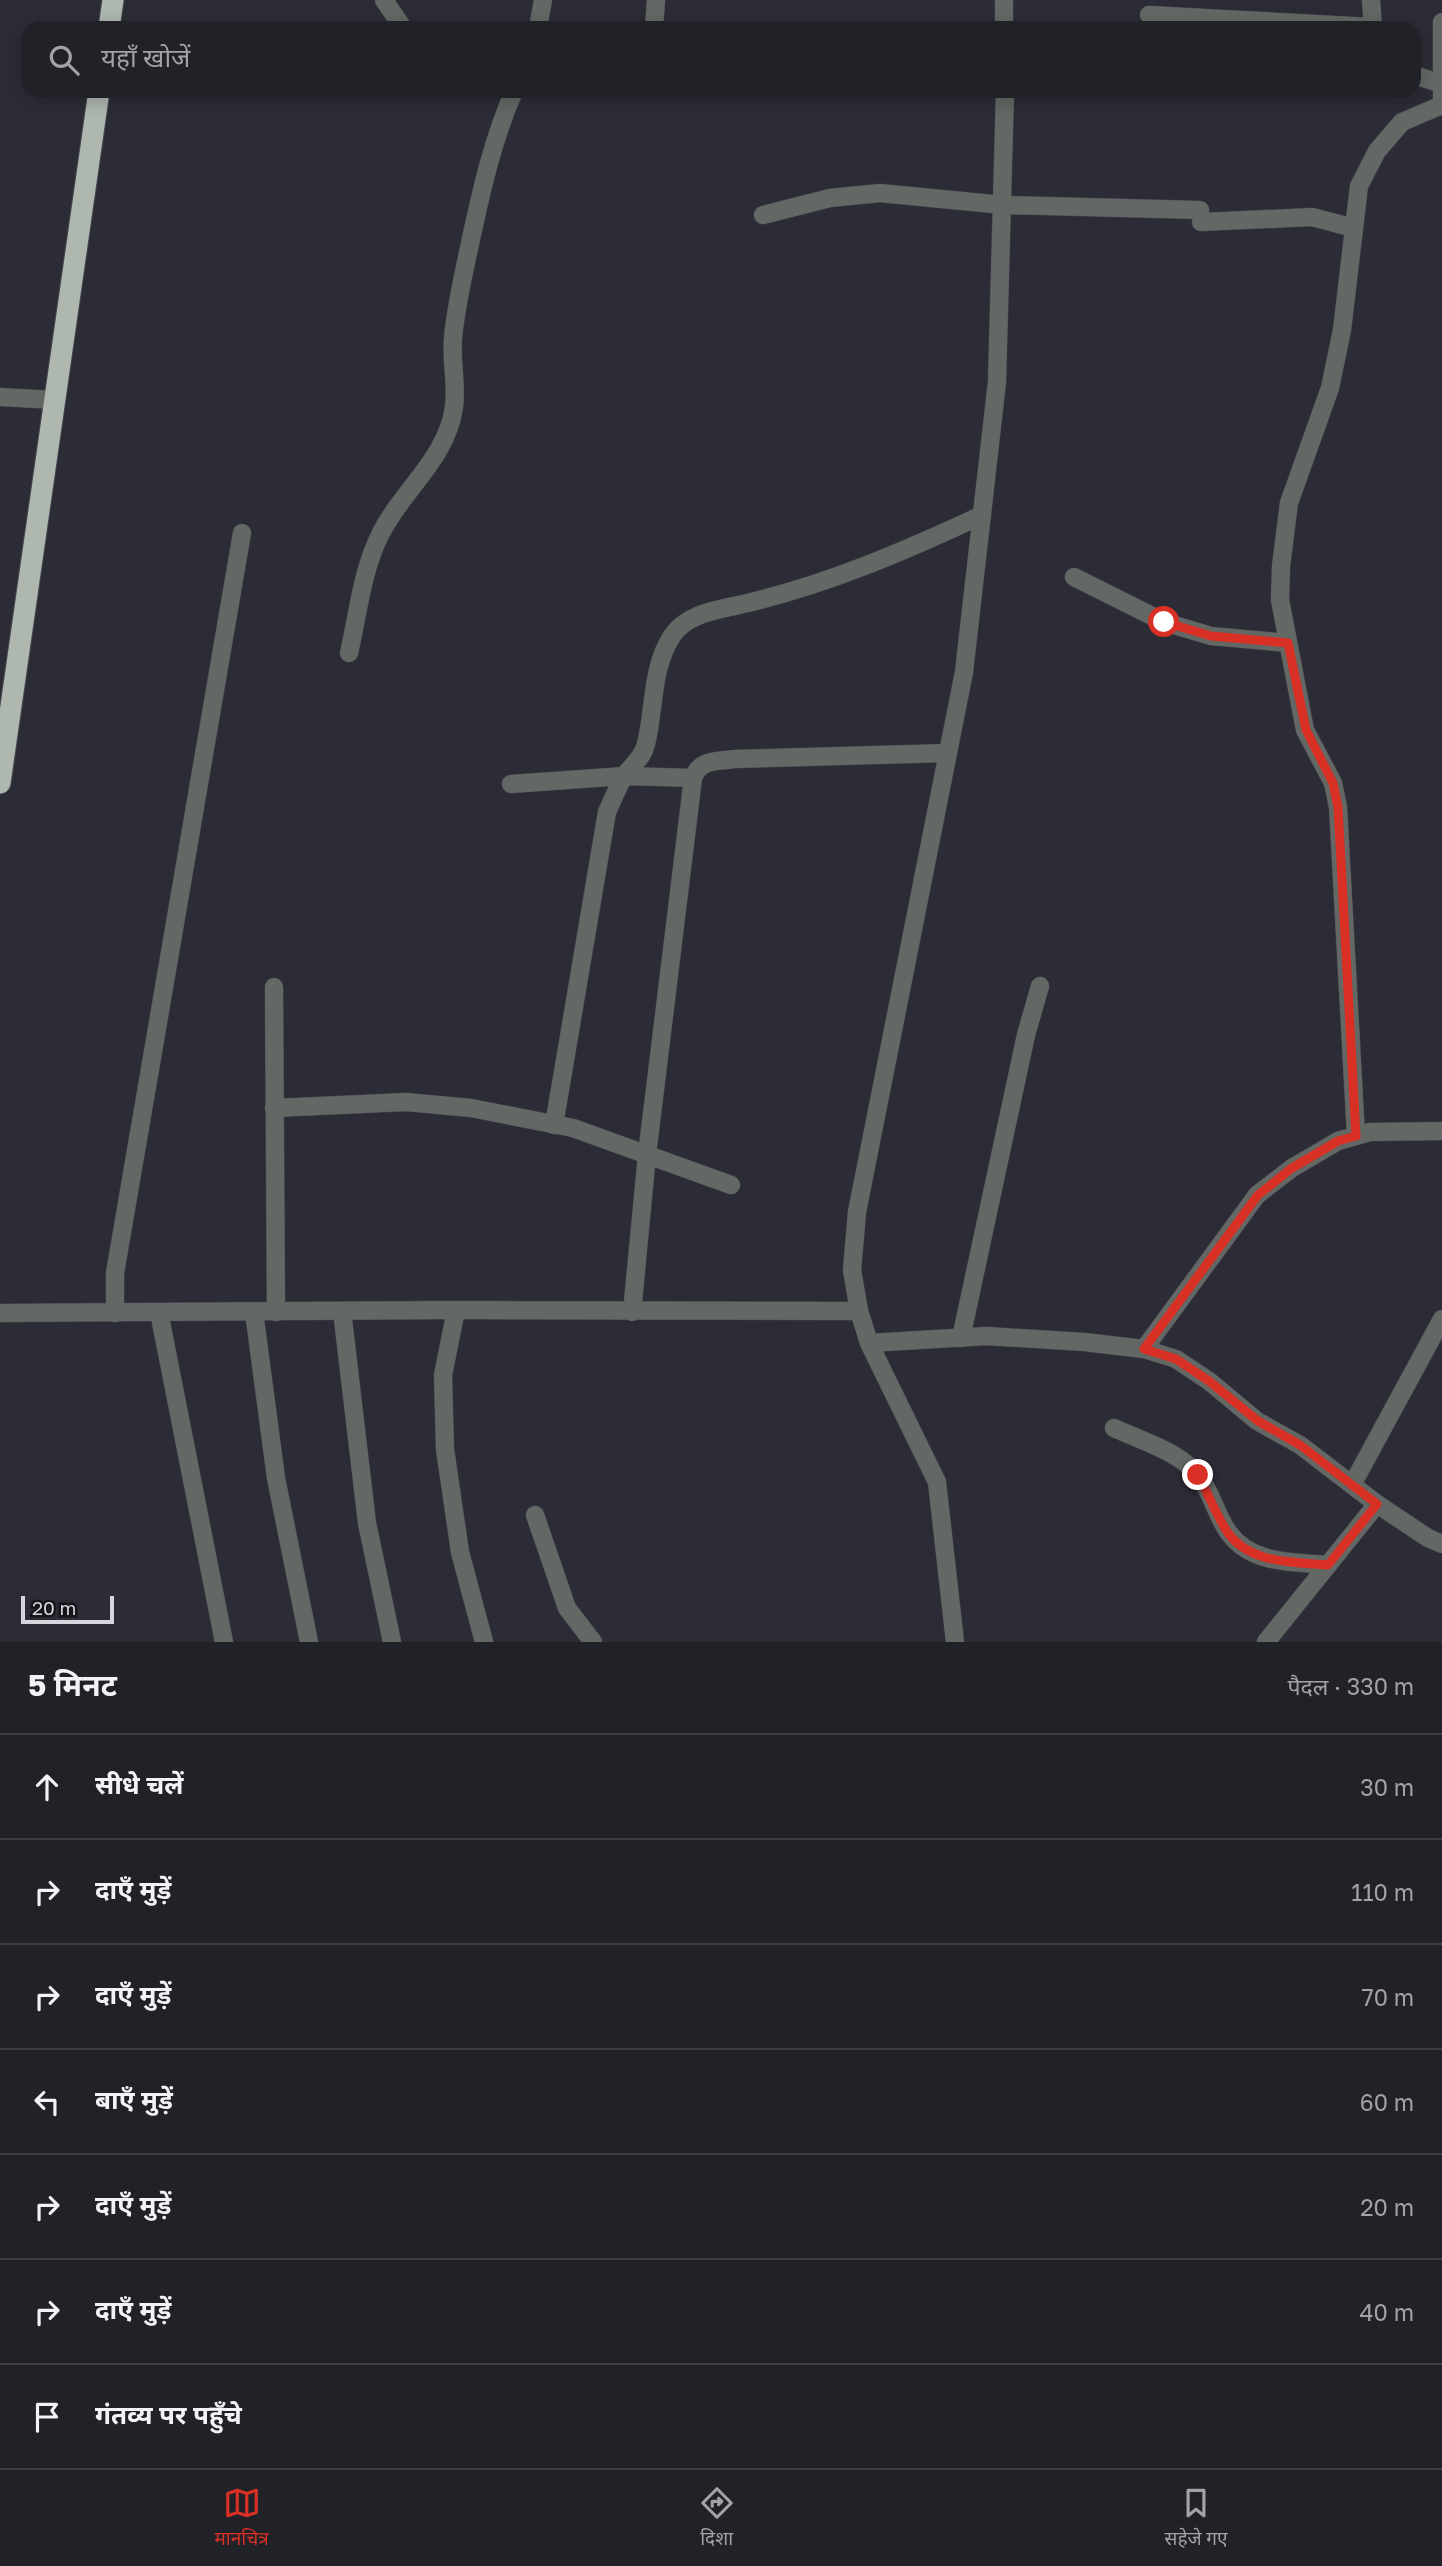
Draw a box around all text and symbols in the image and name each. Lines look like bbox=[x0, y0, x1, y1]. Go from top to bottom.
search box bbox=[21, 21, 1421, 98]
icon: search bbox=[45, 41, 83, 79]
text: यहाँ खोजें bbox=[101, 42, 190, 73]
route start bbox=[1148, 606, 1179, 637]
route end bbox=[1182, 1459, 1213, 1490]
scale bar bbox=[21, 1593, 114, 1625]
text: 20 m bbox=[32, 1596, 76, 1619]
text: 5 मिनट bbox=[28, 1667, 117, 1703]
text: पैदल · 330 m bbox=[1287, 1672, 1414, 1700]
icon: ahead bbox=[28, 1768, 66, 1806]
text: सीधे चलें bbox=[95, 1769, 183, 1800]
text: 30 m bbox=[1360, 1773, 1414, 1801]
icon: right bbox=[28, 1873, 66, 1911]
text: दाएँ मुड़ें bbox=[95, 1874, 171, 1905]
text: 110 m bbox=[1351, 1878, 1414, 1906]
icon: right bbox=[28, 1978, 66, 2016]
text: दाएँ मुड़ें bbox=[95, 1979, 171, 2010]
text: 70 m bbox=[1361, 1983, 1414, 2011]
icon: left bbox=[28, 2083, 66, 2121]
text: बाएँ मुड़ें bbox=[95, 2084, 173, 2115]
text: 60 m bbox=[1360, 2088, 1414, 2116]
icon: right bbox=[28, 2188, 66, 2226]
text: दाएँ मुड़ें bbox=[95, 2189, 171, 2220]
text: 20 m bbox=[1360, 2193, 1414, 2221]
icon: right bbox=[28, 2293, 66, 2331]
text: दाएँ मुड़ें bbox=[95, 2294, 171, 2325]
text: 40 m bbox=[1360, 2298, 1414, 2326]
icon: arrive bbox=[28, 2398, 66, 2436]
text: गंतव्य पर पहुँचे bbox=[95, 2399, 242, 2430]
tab: मानचित्र bbox=[214, 2484, 269, 2553]
tab: दिशा bbox=[698, 2484, 736, 2553]
tab: सहेजे गए bbox=[1165, 2484, 1228, 2553]

